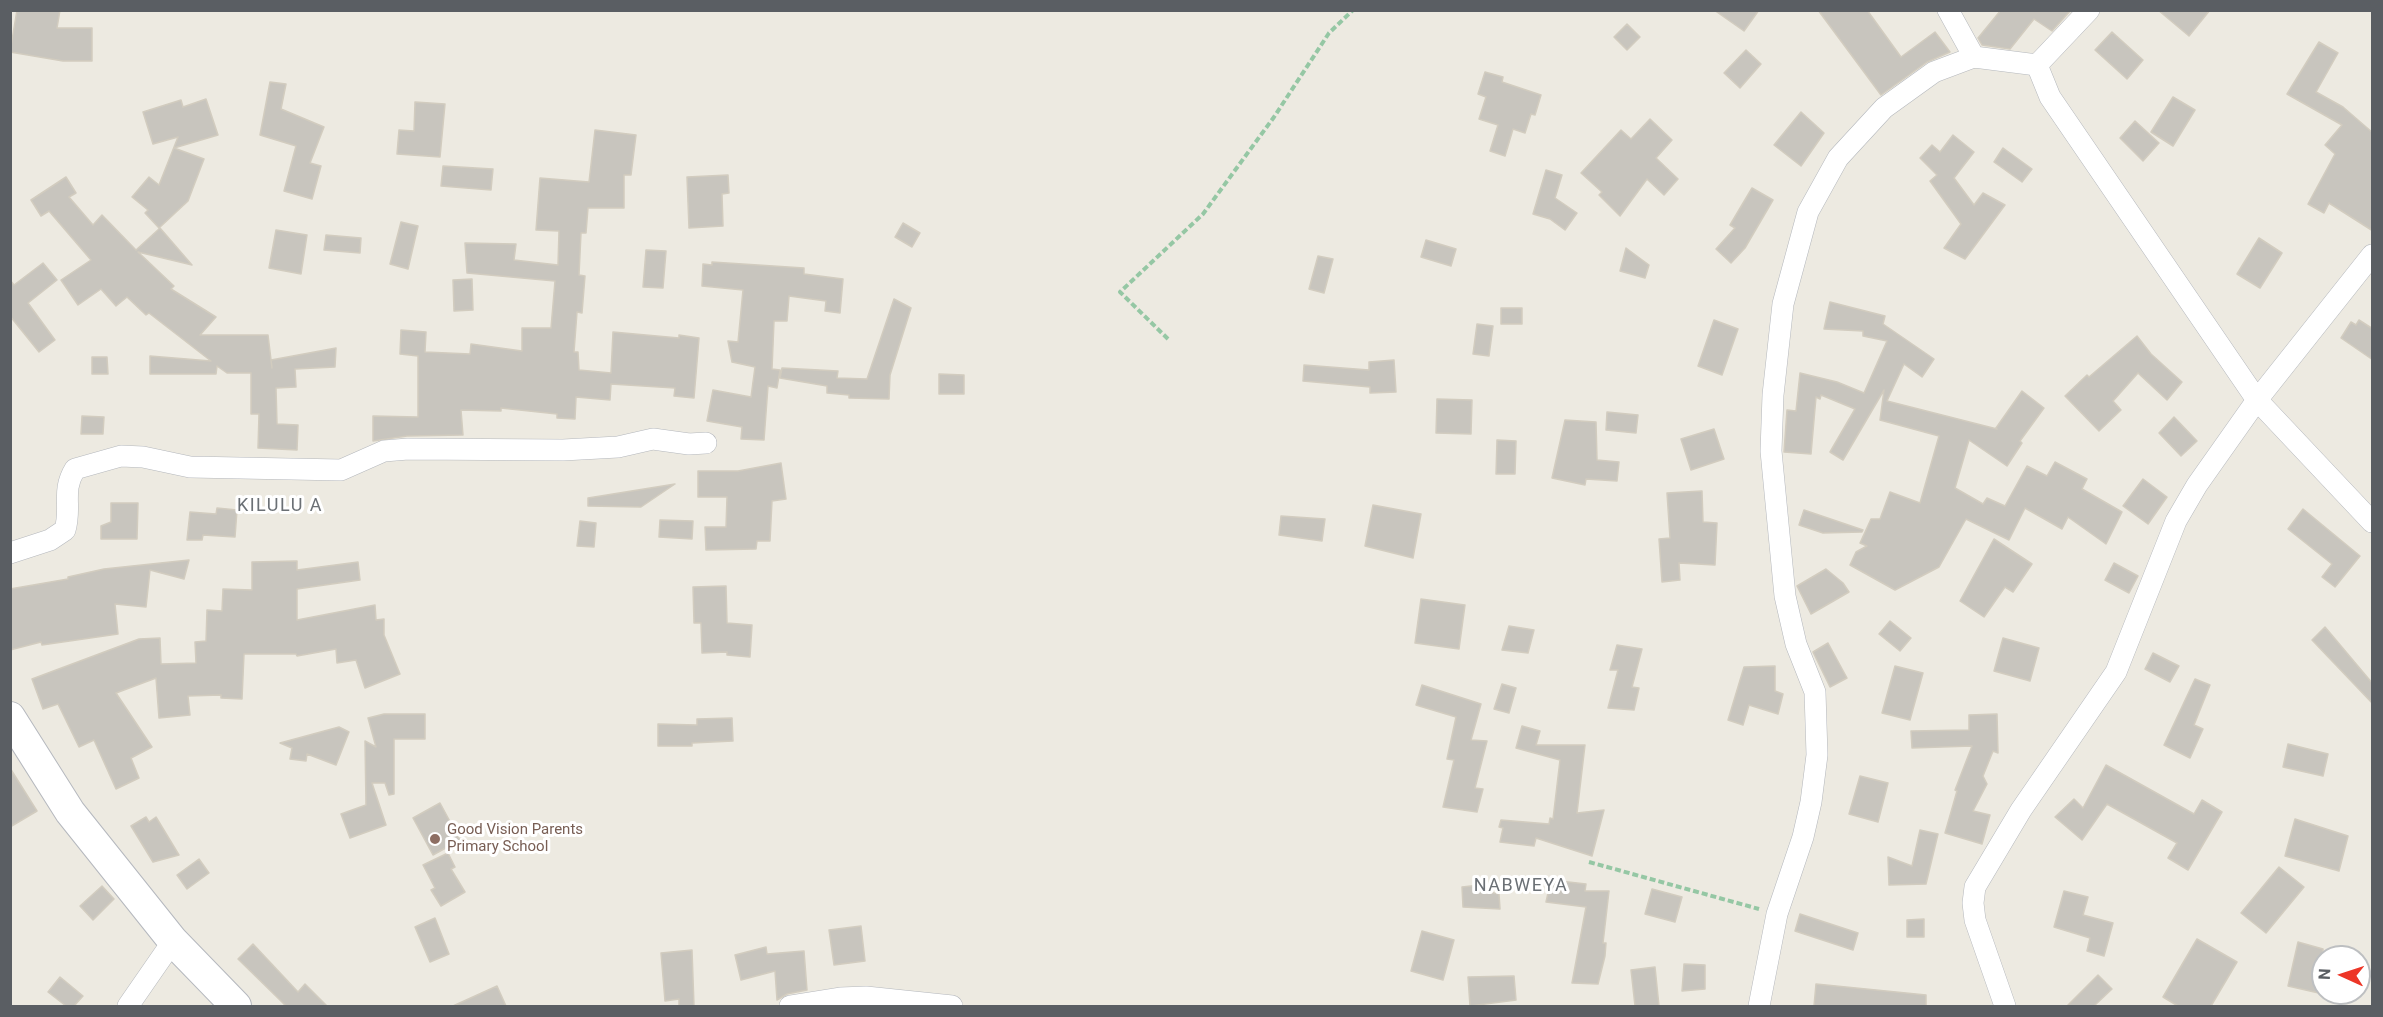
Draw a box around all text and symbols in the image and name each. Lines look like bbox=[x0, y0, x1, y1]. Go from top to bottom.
district label: KILULU A bbox=[237, 495, 323, 517]
place label: Good Vision Parents Primary School bbox=[447, 821, 583, 856]
marker: Good Vision Parents Primary School bbox=[428, 832, 442, 846]
district label: NABWEYA bbox=[1474, 875, 1568, 897]
north arrow bbox=[2311, 945, 2371, 1005]
text: N bbox=[2315, 968, 2334, 980]

